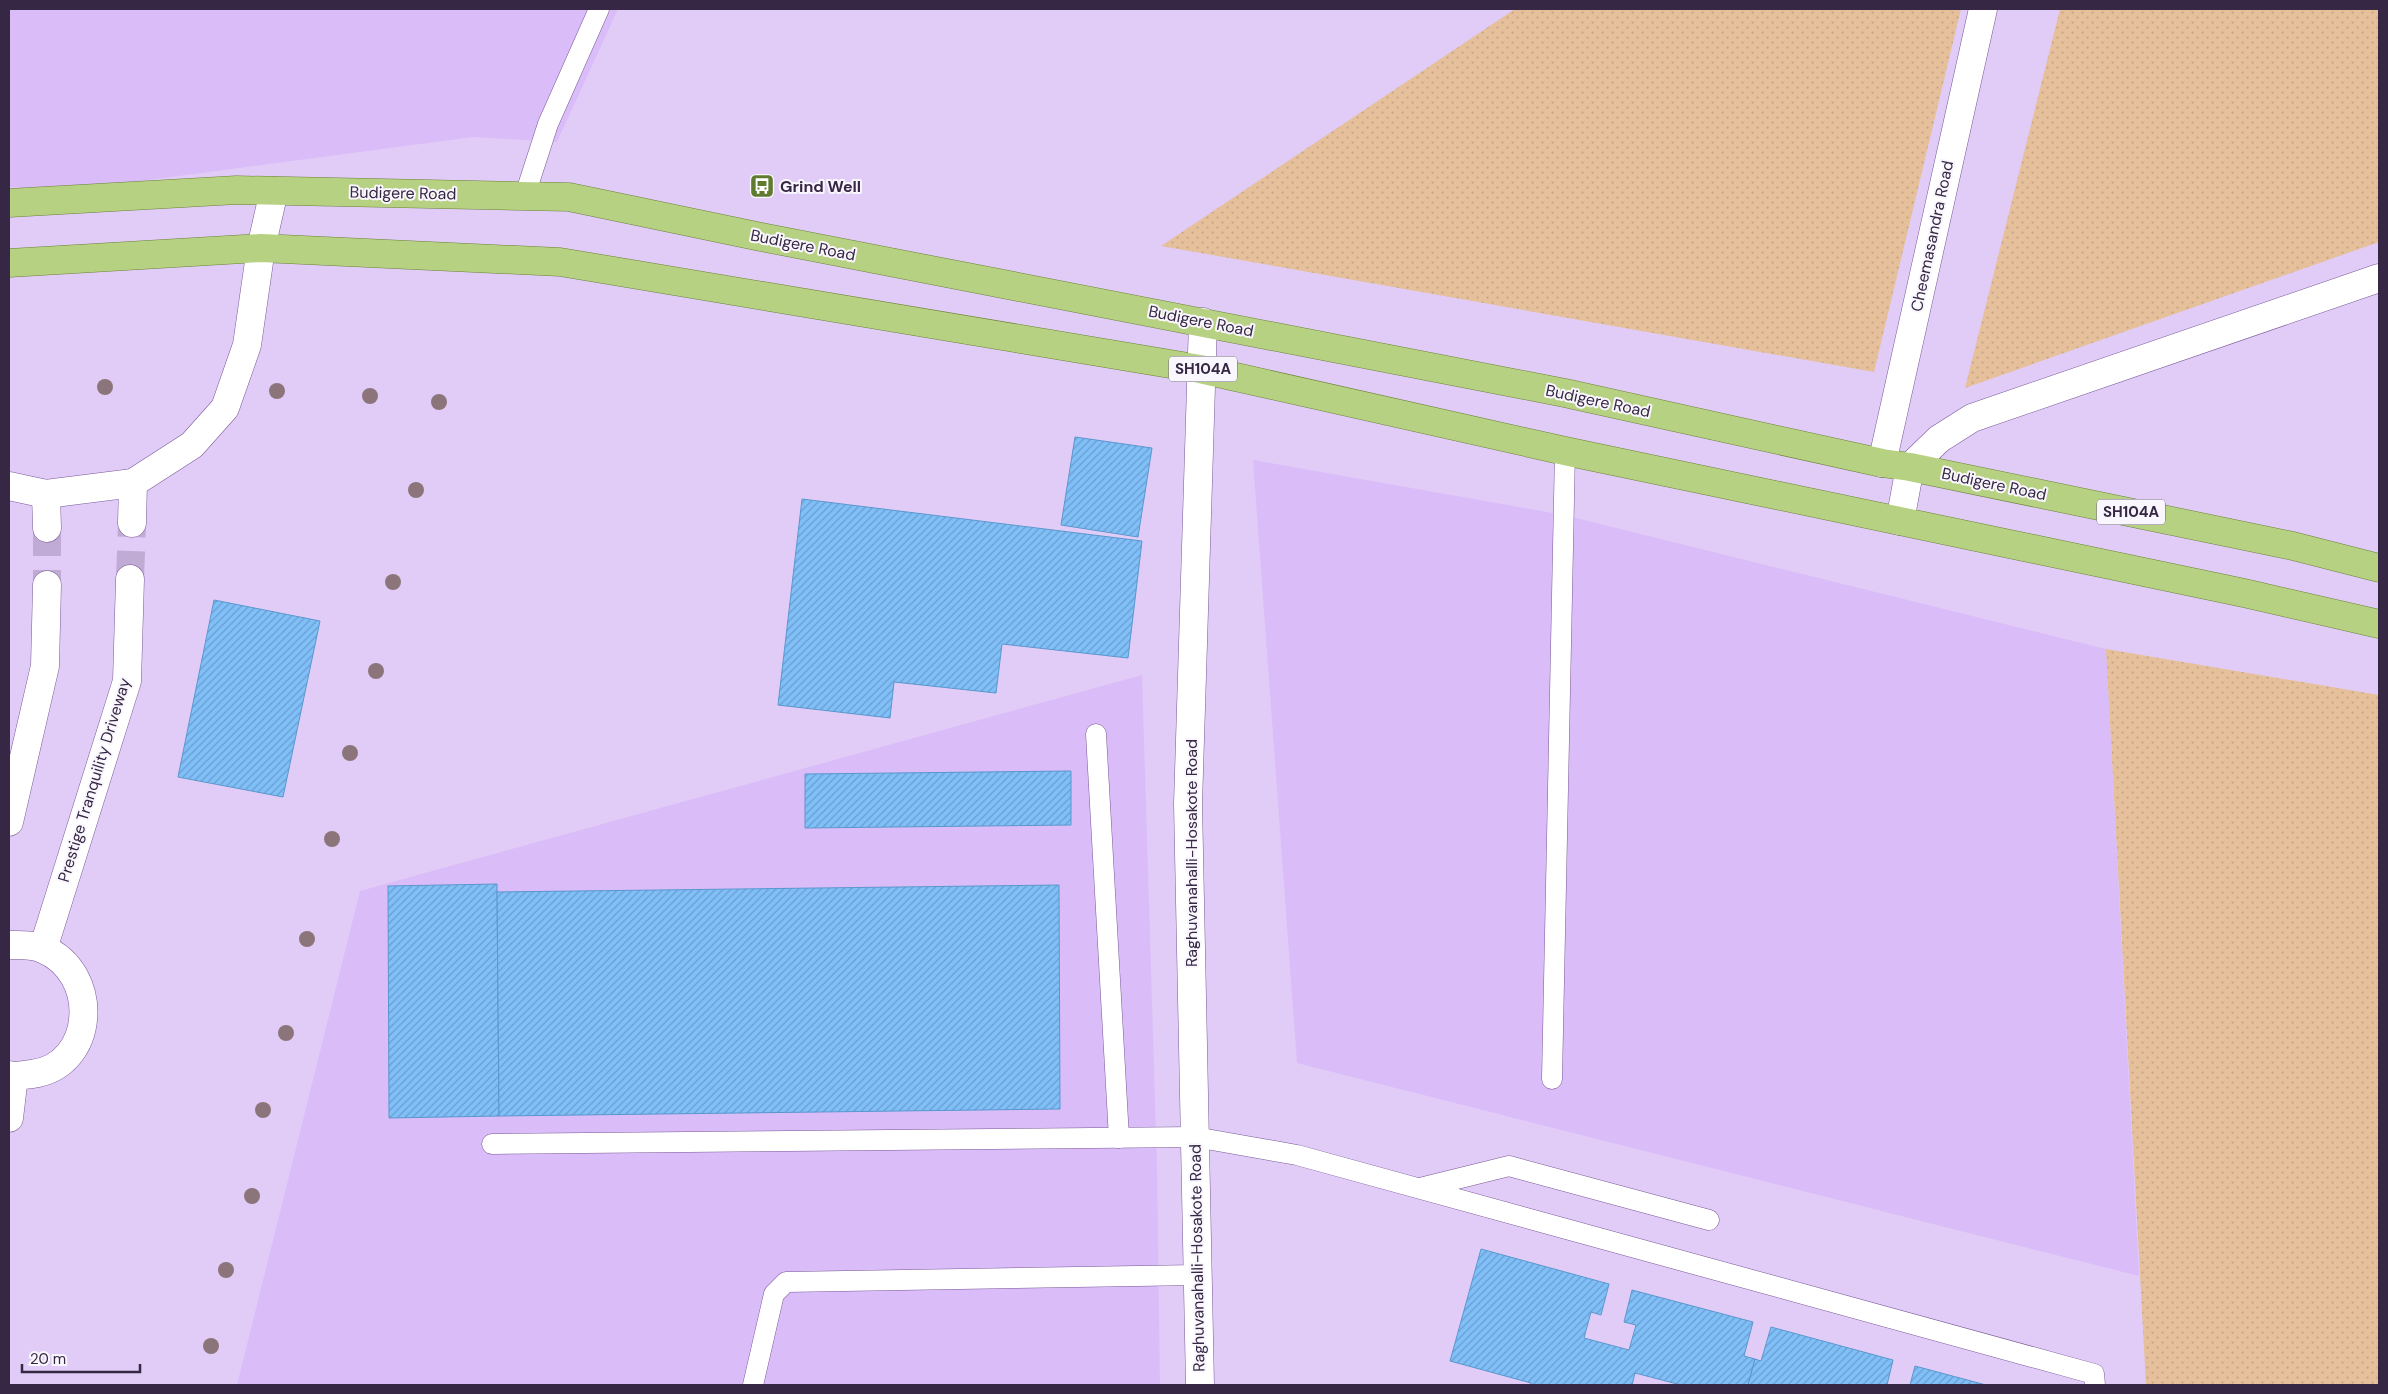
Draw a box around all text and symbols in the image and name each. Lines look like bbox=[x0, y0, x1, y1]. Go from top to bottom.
street label: Cheemasandra Road bbox=[1906, 159, 1958, 313]
bus stop icon: Grind Well bbox=[749, 173, 775, 199]
place label: Grind Well bbox=[780, 176, 861, 197]
street label: Budigere Road bbox=[350, 182, 456, 204]
street label: Budigere Road bbox=[749, 225, 857, 265]
street label: Budigere Road bbox=[1147, 301, 1255, 341]
road number: SH104A bbox=[1169, 356, 1237, 382]
street label: Budigere Road bbox=[1544, 380, 1652, 422]
street label: Budigere Road bbox=[1940, 463, 2048, 505]
road number: SH104A bbox=[2097, 500, 2165, 524]
street label: Prestige Tranquility Driveway bbox=[53, 675, 135, 885]
street label: Raghuvanahalli-Hosakote Road bbox=[1181, 739, 1202, 967]
street label: Raghuvanahalli-Hosakote Road bbox=[1185, 1144, 1209, 1372]
scale bar bbox=[22, 1342, 140, 1374]
text: 20 m bbox=[30, 1349, 66, 1369]

